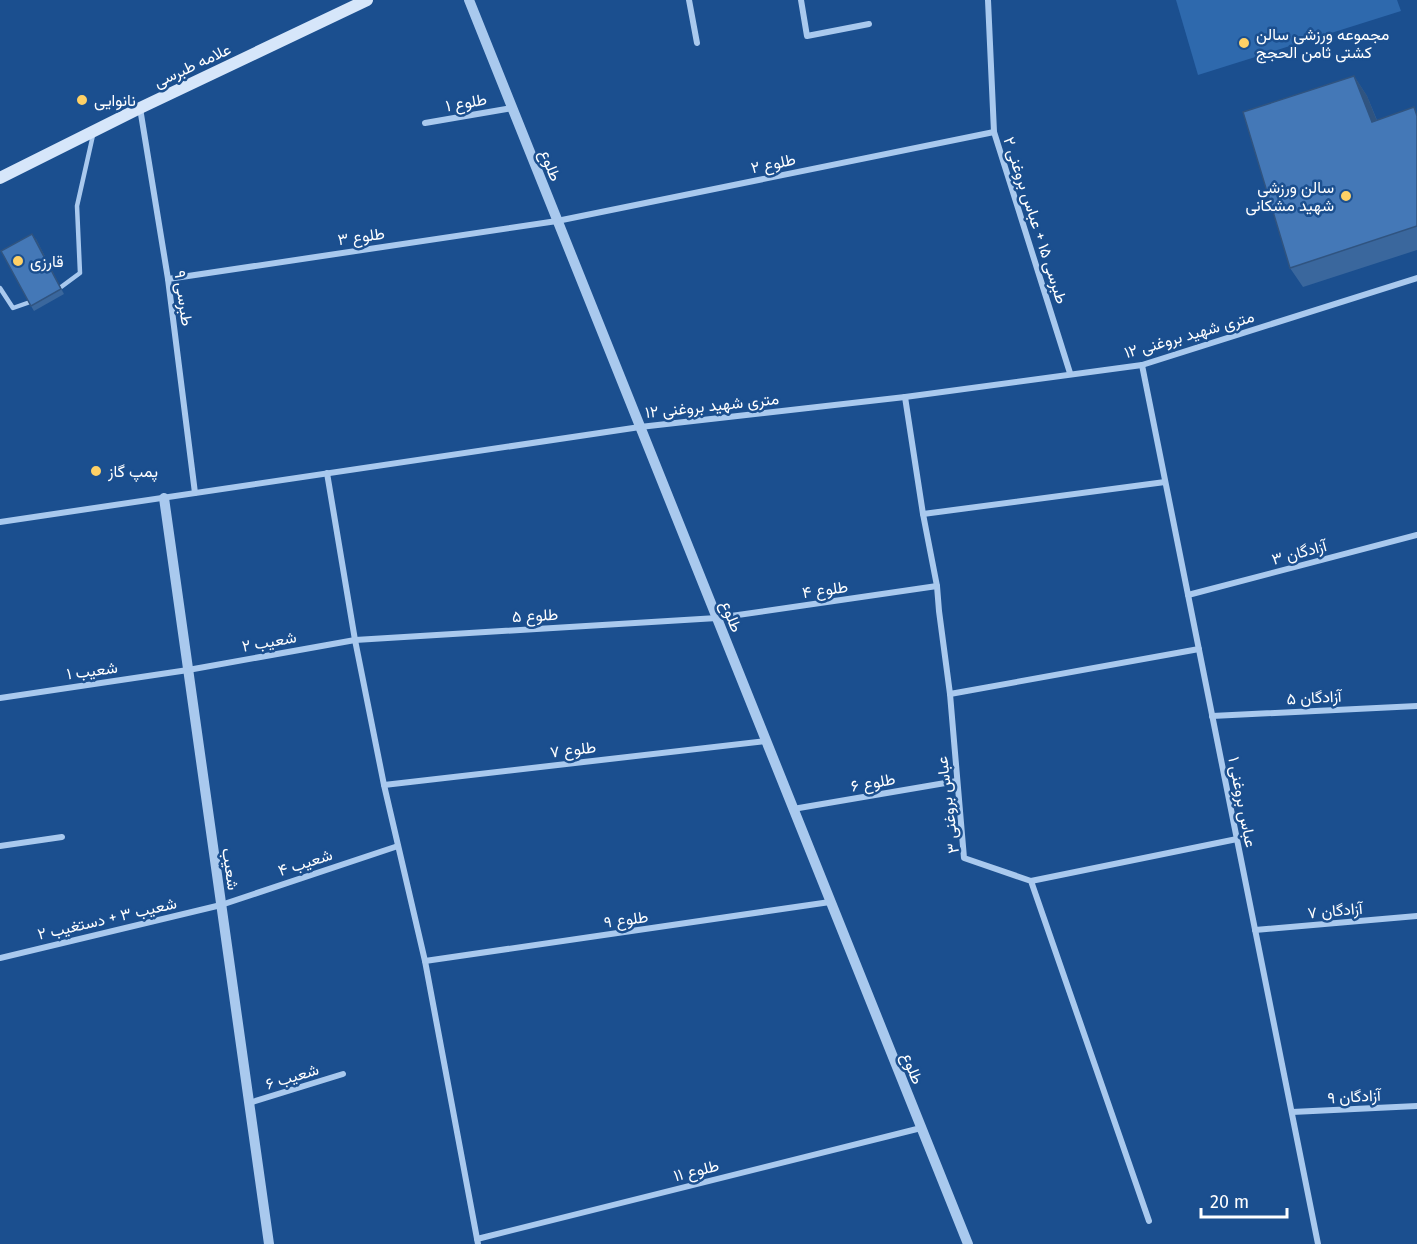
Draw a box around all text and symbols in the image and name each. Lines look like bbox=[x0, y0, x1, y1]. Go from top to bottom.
place label: مجموعه ورزشی سالن کشتی ثامن الحجج bbox=[1256, 25, 1389, 64]
marker: مجموعه ورزشی سالن کشتی ثامن الحجج bbox=[1237, 36, 1251, 50]
street label: علامه طبرسی bbox=[151, 39, 234, 92]
street label: طلوع ۱ bbox=[444, 90, 488, 117]
place label: نانوایی bbox=[94, 91, 136, 111]
marker: نانوایی bbox=[75, 93, 89, 107]
street label: طبرسی ۱۵ + عباس بروغنی ۲ bbox=[999, 134, 1072, 306]
street label: طلوع bbox=[534, 147, 565, 185]
street label: طلوع ۲ bbox=[749, 150, 798, 179]
place label: سالن ورزشی شهید مشکانی bbox=[1246, 178, 1334, 216]
marker: سالن ورزشی شهید مشکانی bbox=[1339, 189, 1353, 203]
street label: طلوع ۳ bbox=[336, 224, 386, 251]
place label: قارزی bbox=[30, 252, 64, 272]
marker: قارزی bbox=[11, 254, 25, 268]
street label: طبرسی ۹ bbox=[169, 269, 197, 327]
street label: ۱۲ متری شهید بروغنی bbox=[1122, 307, 1257, 363]
street label: ۱۲ متری شهید بروغنی bbox=[644, 389, 780, 423]
place label: پمپ گاز bbox=[107, 462, 158, 483]
marker: پمپ گاز bbox=[89, 464, 103, 478]
street label: آزادگان ۳ bbox=[1270, 536, 1330, 570]
street label: طلوع ۴ bbox=[801, 577, 849, 604]
street label: طلوع bbox=[715, 598, 746, 636]
street label: طلوع ۵ bbox=[511, 605, 559, 628]
street label: شعیب ۲ bbox=[240, 627, 298, 656]
street label: شعیب ۱ bbox=[65, 658, 119, 683]
street label: آزادگان ۵ bbox=[1286, 687, 1343, 709]
street label: طلوع ۷ bbox=[549, 737, 597, 764]
street label: عباس بروغنی ۳ bbox=[932, 755, 964, 855]
street label: عباس بروغنی ۱ bbox=[1223, 755, 1261, 849]
street label: طلوع ۶ bbox=[849, 769, 897, 798]
street label: شعیب ۴ bbox=[276, 845, 335, 880]
street label: شعیب bbox=[218, 847, 243, 891]
street label: شعیب ۳ + دستغیب ۲ bbox=[36, 893, 179, 944]
street label: آزادگان ۷ bbox=[1307, 899, 1365, 923]
street label: طلوع ۹ bbox=[603, 907, 650, 934]
street label: طلوع bbox=[896, 1050, 927, 1088]
street label: شعیب ۶ bbox=[263, 1059, 321, 1094]
street label: آزادگان ۹ bbox=[1327, 1086, 1383, 1108]
street label: طلوع ۱۱ bbox=[672, 1156, 721, 1187]
scale bar bbox=[1201, 1181, 1286, 1219]
text: 20 m bbox=[1210, 1191, 1249, 1213]

